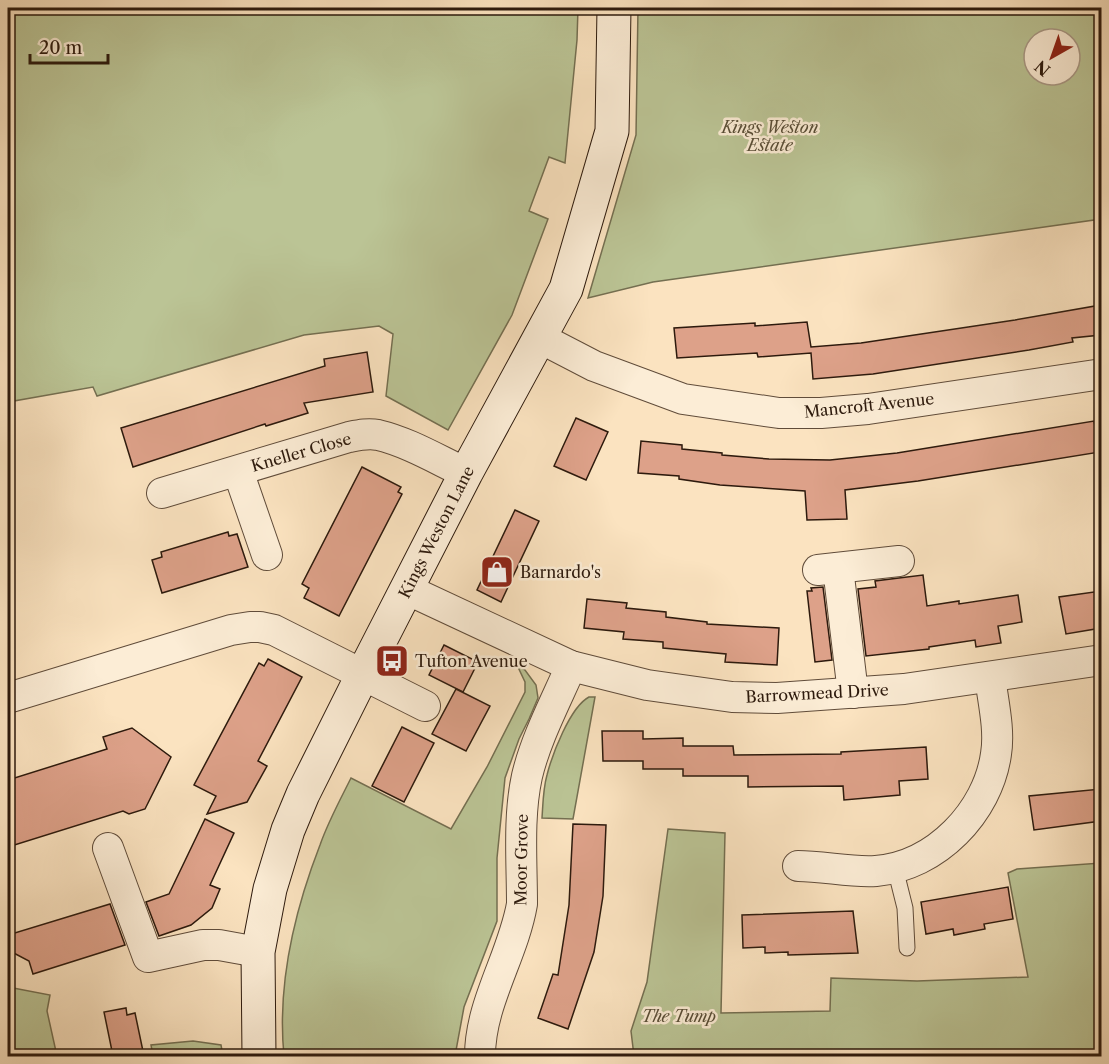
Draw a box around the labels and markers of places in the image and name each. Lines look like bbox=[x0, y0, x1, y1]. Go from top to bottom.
shop icon: Barnardo's bbox=[479, 554, 515, 590]
place label: Barnardo's bbox=[520, 562, 601, 582]
bus stop icon: Tufton Avenue bbox=[374, 643, 410, 679]
place label: Tufton Avenue bbox=[415, 651, 528, 671]

